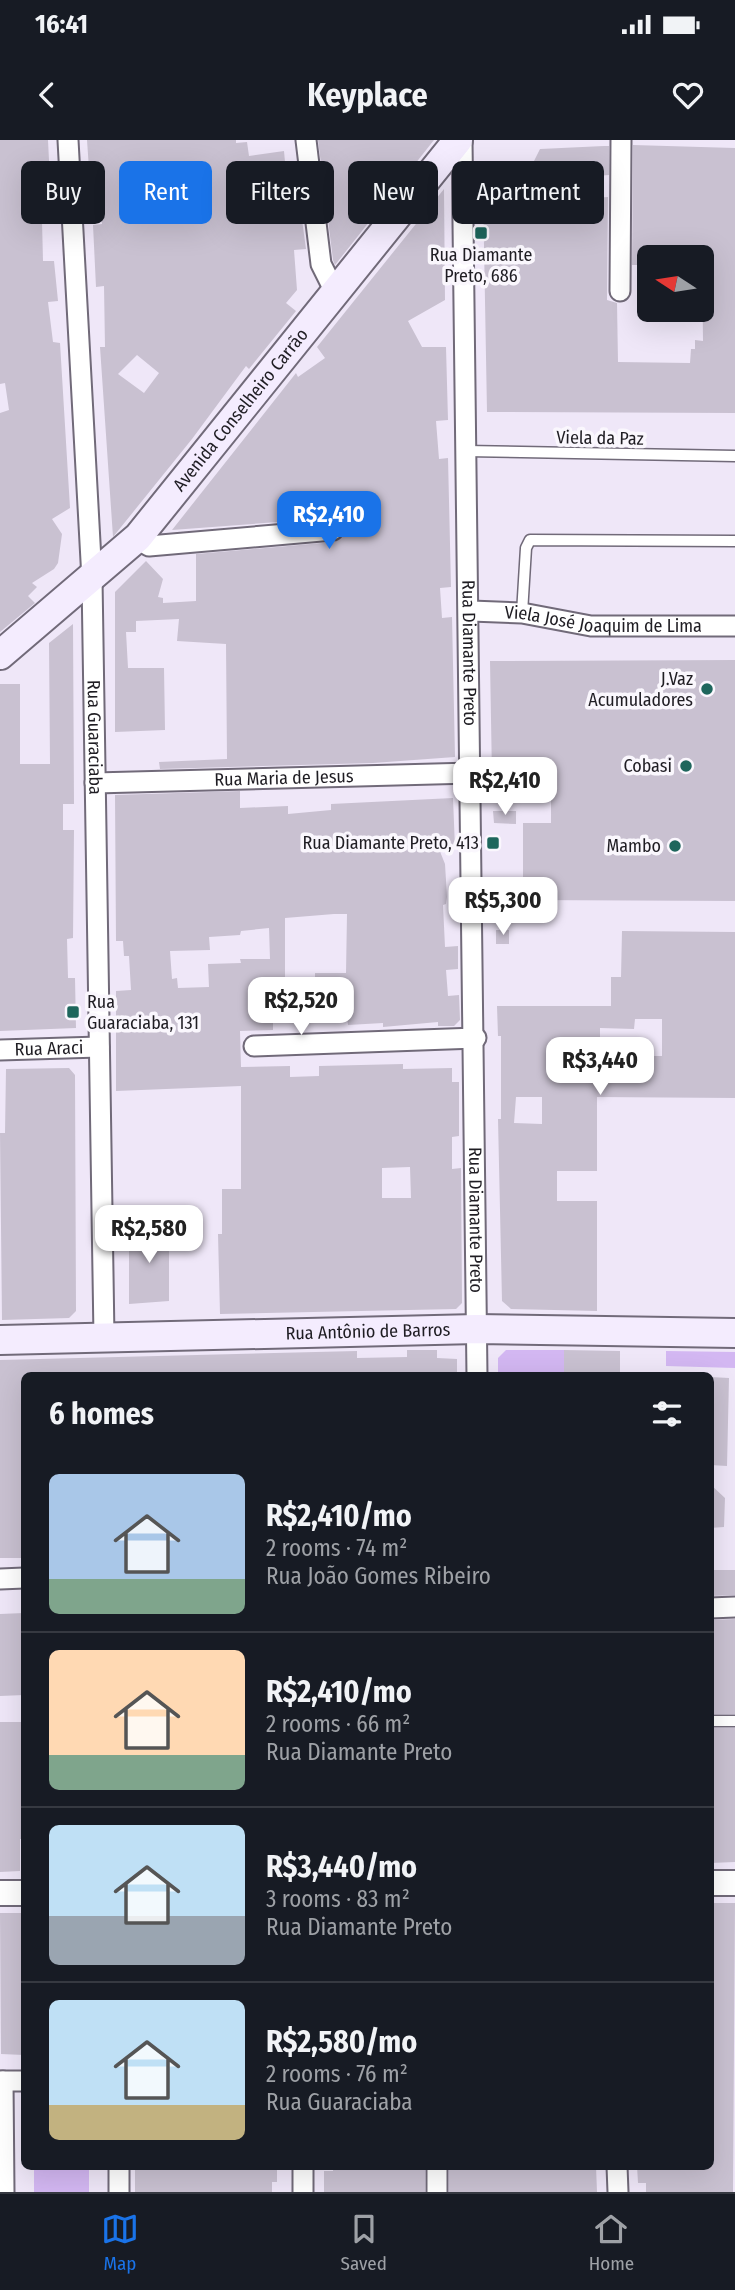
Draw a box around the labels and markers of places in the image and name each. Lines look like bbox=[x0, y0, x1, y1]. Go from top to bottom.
marker: Rua Diamante Preto, 686 bbox=[473, 225, 489, 241]
place label: Rua Diamante Preto, 686 bbox=[430, 244, 532, 287]
pin: R$2,410 bbox=[264, 492, 394, 551]
place label: J.Vaz Acumuladores bbox=[588, 668, 693, 711]
marker: J.Vaz Acumuladores bbox=[699, 681, 715, 697]
place label: Cobasi bbox=[623, 755, 672, 777]
pin: R$2,410 bbox=[440, 758, 570, 817]
marker: Cobasi bbox=[678, 758, 694, 774]
place label: Rua Diamante Preto, 413 bbox=[303, 832, 479, 854]
marker: Rua Diamante Preto, 413 bbox=[485, 835, 501, 851]
place label: Mambo bbox=[606, 835, 661, 857]
marker: Mambo bbox=[667, 838, 683, 854]
pin: R$5,300 bbox=[438, 878, 568, 937]
pin: R$2,520 bbox=[236, 978, 366, 1037]
place label: Rua Guaraciaba, 131 bbox=[87, 991, 199, 1034]
marker: Rua Guaraciaba, 131 bbox=[65, 1004, 81, 1020]
pin: R$3,440 bbox=[535, 1038, 665, 1097]
pin: R$2,580 bbox=[84, 1206, 214, 1265]

